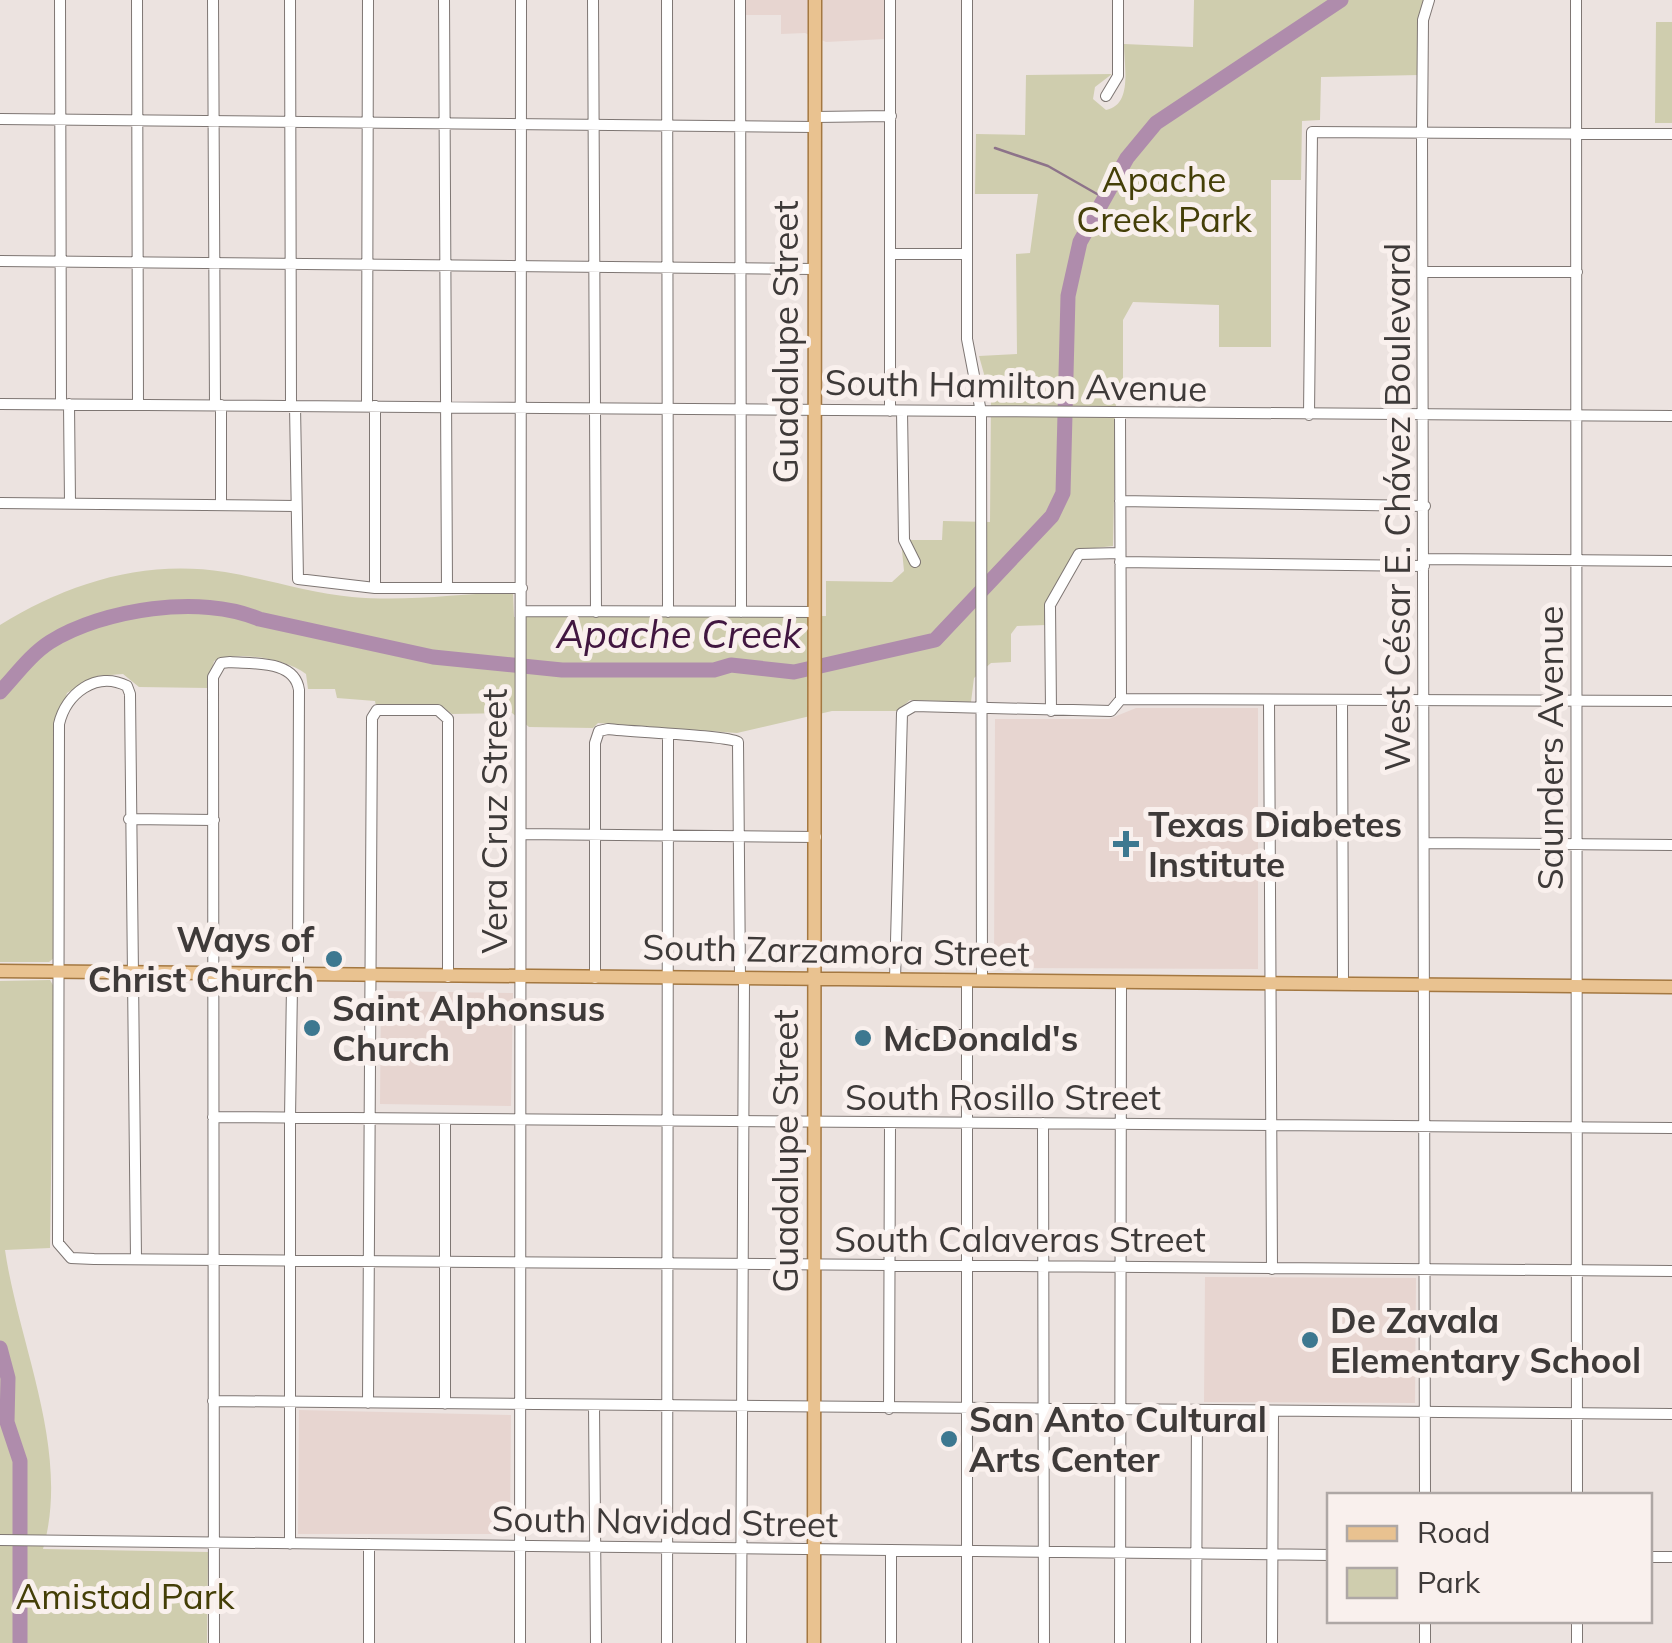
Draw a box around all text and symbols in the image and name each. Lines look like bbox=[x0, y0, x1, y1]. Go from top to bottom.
park label: Apache Creek Park bbox=[1076, 157, 1253, 241]
street label: Guadalupe Street bbox=[763, 200, 807, 484]
street label: West César E. Chávez Boulevard bbox=[1375, 243, 1419, 771]
street label: South Hamilton Avenue bbox=[824, 360, 1208, 410]
street label: Saunders Avenue bbox=[1528, 606, 1572, 890]
water label: Apache Creek bbox=[555, 610, 803, 658]
street label: Vera Cruz Street bbox=[472, 688, 516, 954]
place label: Texas Diabetes Institute bbox=[1148, 802, 1402, 886]
marker: Texas Diabetes Institute bbox=[1113, 831, 1139, 857]
place label: Ways of Christ Church bbox=[88, 917, 315, 1001]
street label: South Zarzamora Street bbox=[642, 925, 1030, 975]
marker: Ways of Christ Church bbox=[323, 948, 345, 970]
place label: Saint Alphonsus Church bbox=[332, 986, 605, 1070]
street label: Guadalupe Street bbox=[763, 1009, 807, 1293]
place label: McDonald's bbox=[883, 1016, 1078, 1060]
marker: Saint Alphonsus Church bbox=[301, 1017, 323, 1039]
marker: McDonald's bbox=[852, 1027, 874, 1049]
street label: South Rosillo Street bbox=[845, 1075, 1161, 1119]
street label: South Calaveras Street bbox=[834, 1217, 1206, 1261]
place label: De Zavala Elementary School bbox=[1330, 1298, 1641, 1382]
marker: De Zavala Elementary School bbox=[1299, 1329, 1321, 1351]
place label: San Anto Cultural Arts Center bbox=[969, 1397, 1267, 1481]
marker: San Anto Cultural Arts Center bbox=[938, 1428, 960, 1450]
legend bbox=[1327, 1493, 1652, 1623]
street label: South Navidad Street bbox=[491, 1496, 839, 1546]
text: Road bbox=[1417, 1513, 1491, 1551]
text: Park bbox=[1417, 1563, 1481, 1601]
park label: Amistad Park bbox=[15, 1574, 235, 1618]

